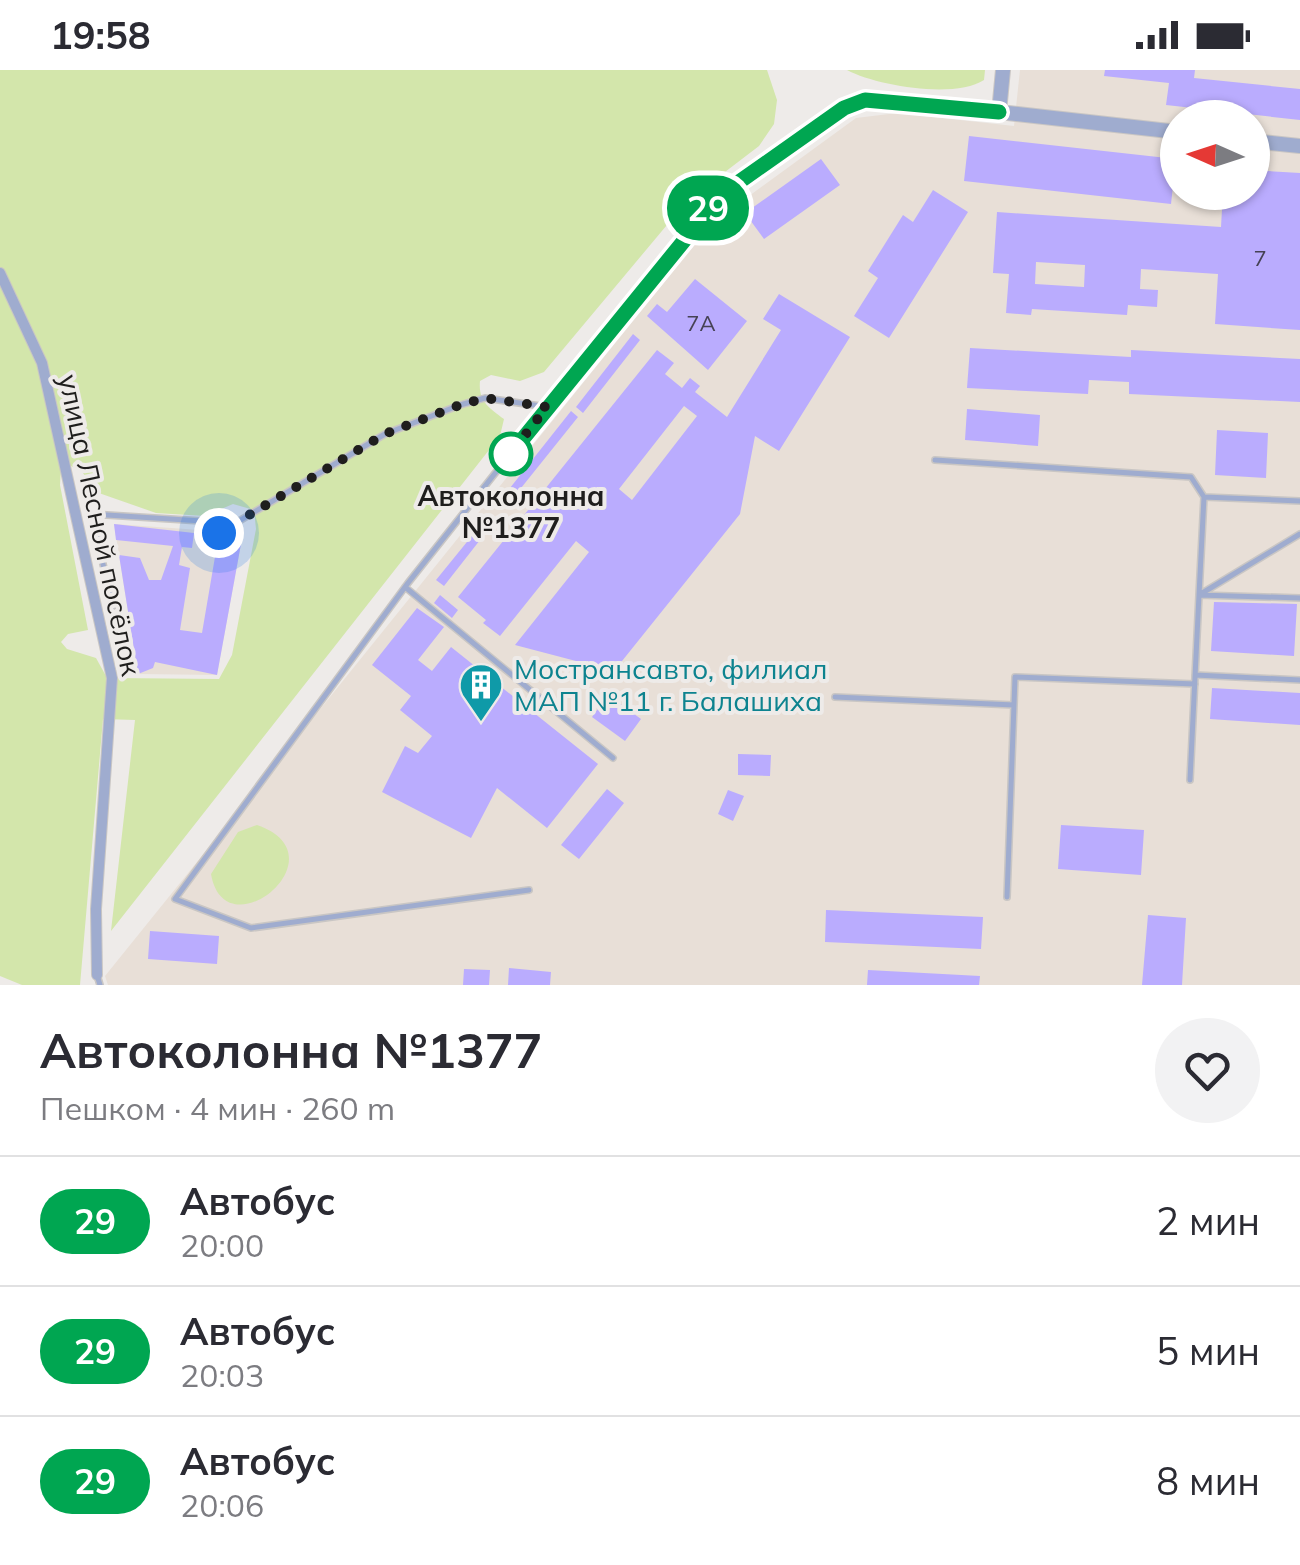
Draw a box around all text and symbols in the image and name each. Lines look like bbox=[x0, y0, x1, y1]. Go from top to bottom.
text: 19:58 bbox=[50, 11, 151, 59]
north arrow bbox=[1160, 100, 1270, 210]
map controls bbox=[1160, 100, 1270, 210]
line badge: 29 bbox=[663, 176, 753, 240]
text: 29 bbox=[687, 186, 729, 230]
house number: 7 bbox=[1253, 244, 1267, 272]
house number: 7А bbox=[686, 309, 716, 337]
street label: улица Лесной посёлок bbox=[51, 371, 150, 680]
marker: Автоколонна №1377 bbox=[490, 433, 532, 475]
place label: Автоколонна №1377 bbox=[418, 478, 604, 545]
your location bbox=[194, 508, 244, 558]
place label: Мострансавто, филиал МАП №11 г. Балашиха bbox=[514, 651, 828, 718]
building icon: Мострансавто, филиал МАП №11 г. Балашиха bbox=[458, 662, 504, 723]
button: heart bbox=[1155, 1018, 1260, 1123]
text: Автоколонна №1377 bbox=[40, 1020, 542, 1080]
text: Пешком · 4 мин · 260 m bbox=[40, 1088, 395, 1128]
text: Автобус bbox=[180, 1177, 335, 1225]
text: 2 мин bbox=[1156, 1197, 1260, 1245]
text: 29 bbox=[74, 1199, 116, 1243]
text: 20:00 bbox=[180, 1225, 264, 1265]
text: Автобус bbox=[180, 1307, 335, 1355]
text: 5 мин bbox=[1156, 1327, 1260, 1375]
text: 29 bbox=[74, 1329, 116, 1373]
text: 20:03 bbox=[180, 1355, 264, 1395]
text: Автобус bbox=[180, 1437, 335, 1485]
text: 8 мин bbox=[1156, 1457, 1260, 1505]
text: 29 bbox=[74, 1459, 116, 1503]
text: 20:06 bbox=[180, 1485, 264, 1525]

